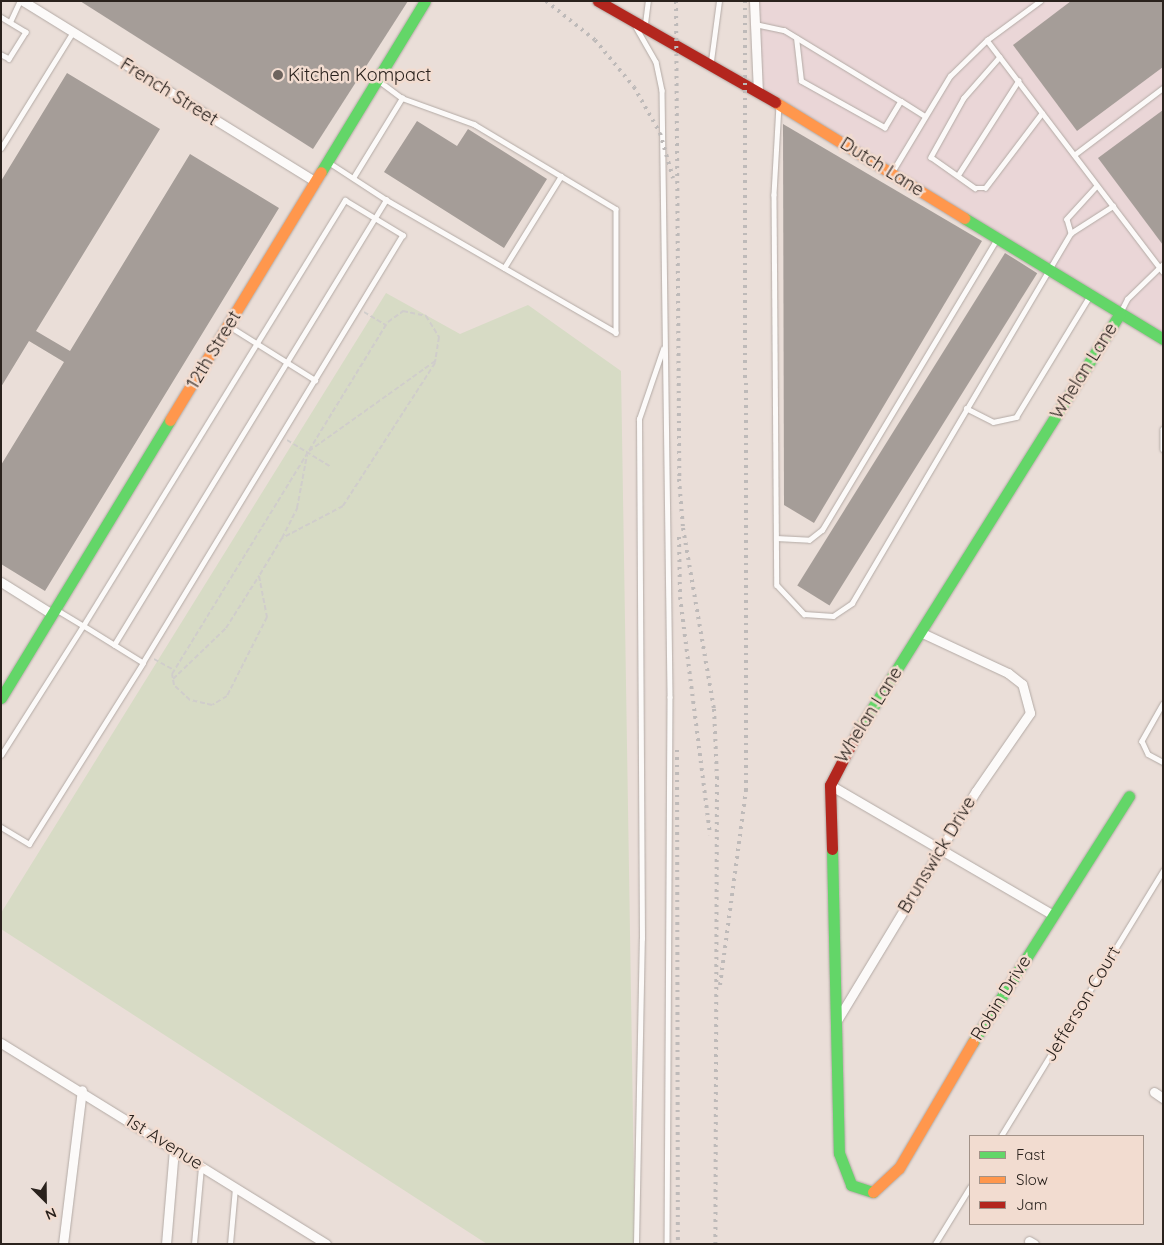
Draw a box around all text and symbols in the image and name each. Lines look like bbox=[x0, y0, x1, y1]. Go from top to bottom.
street label: French Street bbox=[116, 53, 222, 131]
place label: Kitchen Kompact bbox=[288, 64, 431, 86]
marker: Kitchen Kompact bbox=[272, 69, 284, 81]
street label: Dutch Lane bbox=[836, 133, 928, 201]
street label: 12th Street bbox=[182, 307, 246, 393]
street label: Whelan Lane bbox=[1046, 319, 1122, 423]
street label: Whelan Lane bbox=[831, 663, 907, 767]
street label: Brunswick Drive bbox=[894, 793, 980, 917]
street label: Jefferson Court bbox=[1039, 942, 1125, 1066]
street label: Robin Drive bbox=[966, 951, 1036, 1045]
street label: 1st Avenue bbox=[121, 1110, 207, 1174]
legend bbox=[969, 1135, 1144, 1225]
text: Fast bbox=[1016, 1145, 1045, 1164]
text: Slow bbox=[1016, 1170, 1048, 1189]
north arrow bbox=[20, 1175, 70, 1225]
text: Jam bbox=[1016, 1195, 1047, 1214]
text: N bbox=[43, 1204, 59, 1224]

